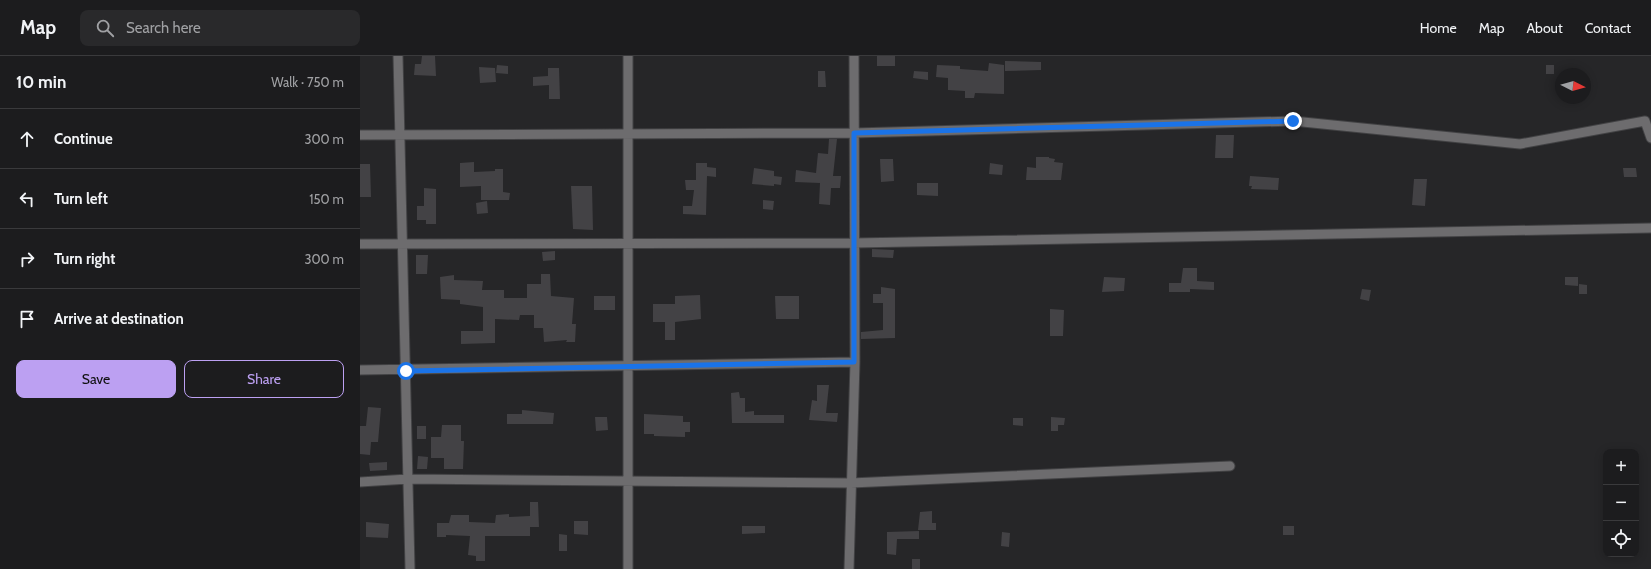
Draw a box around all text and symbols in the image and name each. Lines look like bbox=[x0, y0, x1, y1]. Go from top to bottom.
search box bbox=[80, 10, 360, 46]
text: Map bbox=[20, 16, 56, 39]
icon: search bbox=[94, 17, 116, 39]
text: Search here bbox=[126, 19, 201, 37]
text: Home bbox=[1420, 19, 1457, 37]
text: Map bbox=[1479, 19, 1504, 37]
text: About bbox=[1526, 19, 1563, 37]
text: Contact bbox=[1585, 19, 1631, 37]
north arrow bbox=[1555, 68, 1591, 104]
text: 10 min bbox=[16, 72, 66, 92]
text: Walk · 750 m bbox=[271, 74, 344, 90]
route end bbox=[1284, 112, 1302, 130]
icon: ahead bbox=[16, 128, 38, 150]
text: Continue bbox=[54, 130, 113, 148]
text: 300 m bbox=[304, 131, 344, 147]
icon: left bbox=[16, 188, 38, 210]
text: Turn left bbox=[54, 190, 108, 208]
text: 150 m bbox=[309, 191, 344, 207]
icon: right bbox=[16, 248, 38, 270]
text: Turn right bbox=[54, 250, 115, 268]
text: 300 m bbox=[304, 251, 344, 267]
icon: arrive bbox=[16, 308, 38, 330]
text: Arrive at destination bbox=[54, 310, 184, 328]
button: Save bbox=[16, 360, 176, 398]
button: Share bbox=[184, 360, 344, 398]
route start bbox=[397, 362, 415, 380]
map controls bbox=[1603, 449, 1639, 557]
button: + bbox=[1603, 449, 1639, 485]
button: − bbox=[1603, 485, 1639, 521]
button: locate bbox=[1603, 521, 1639, 557]

